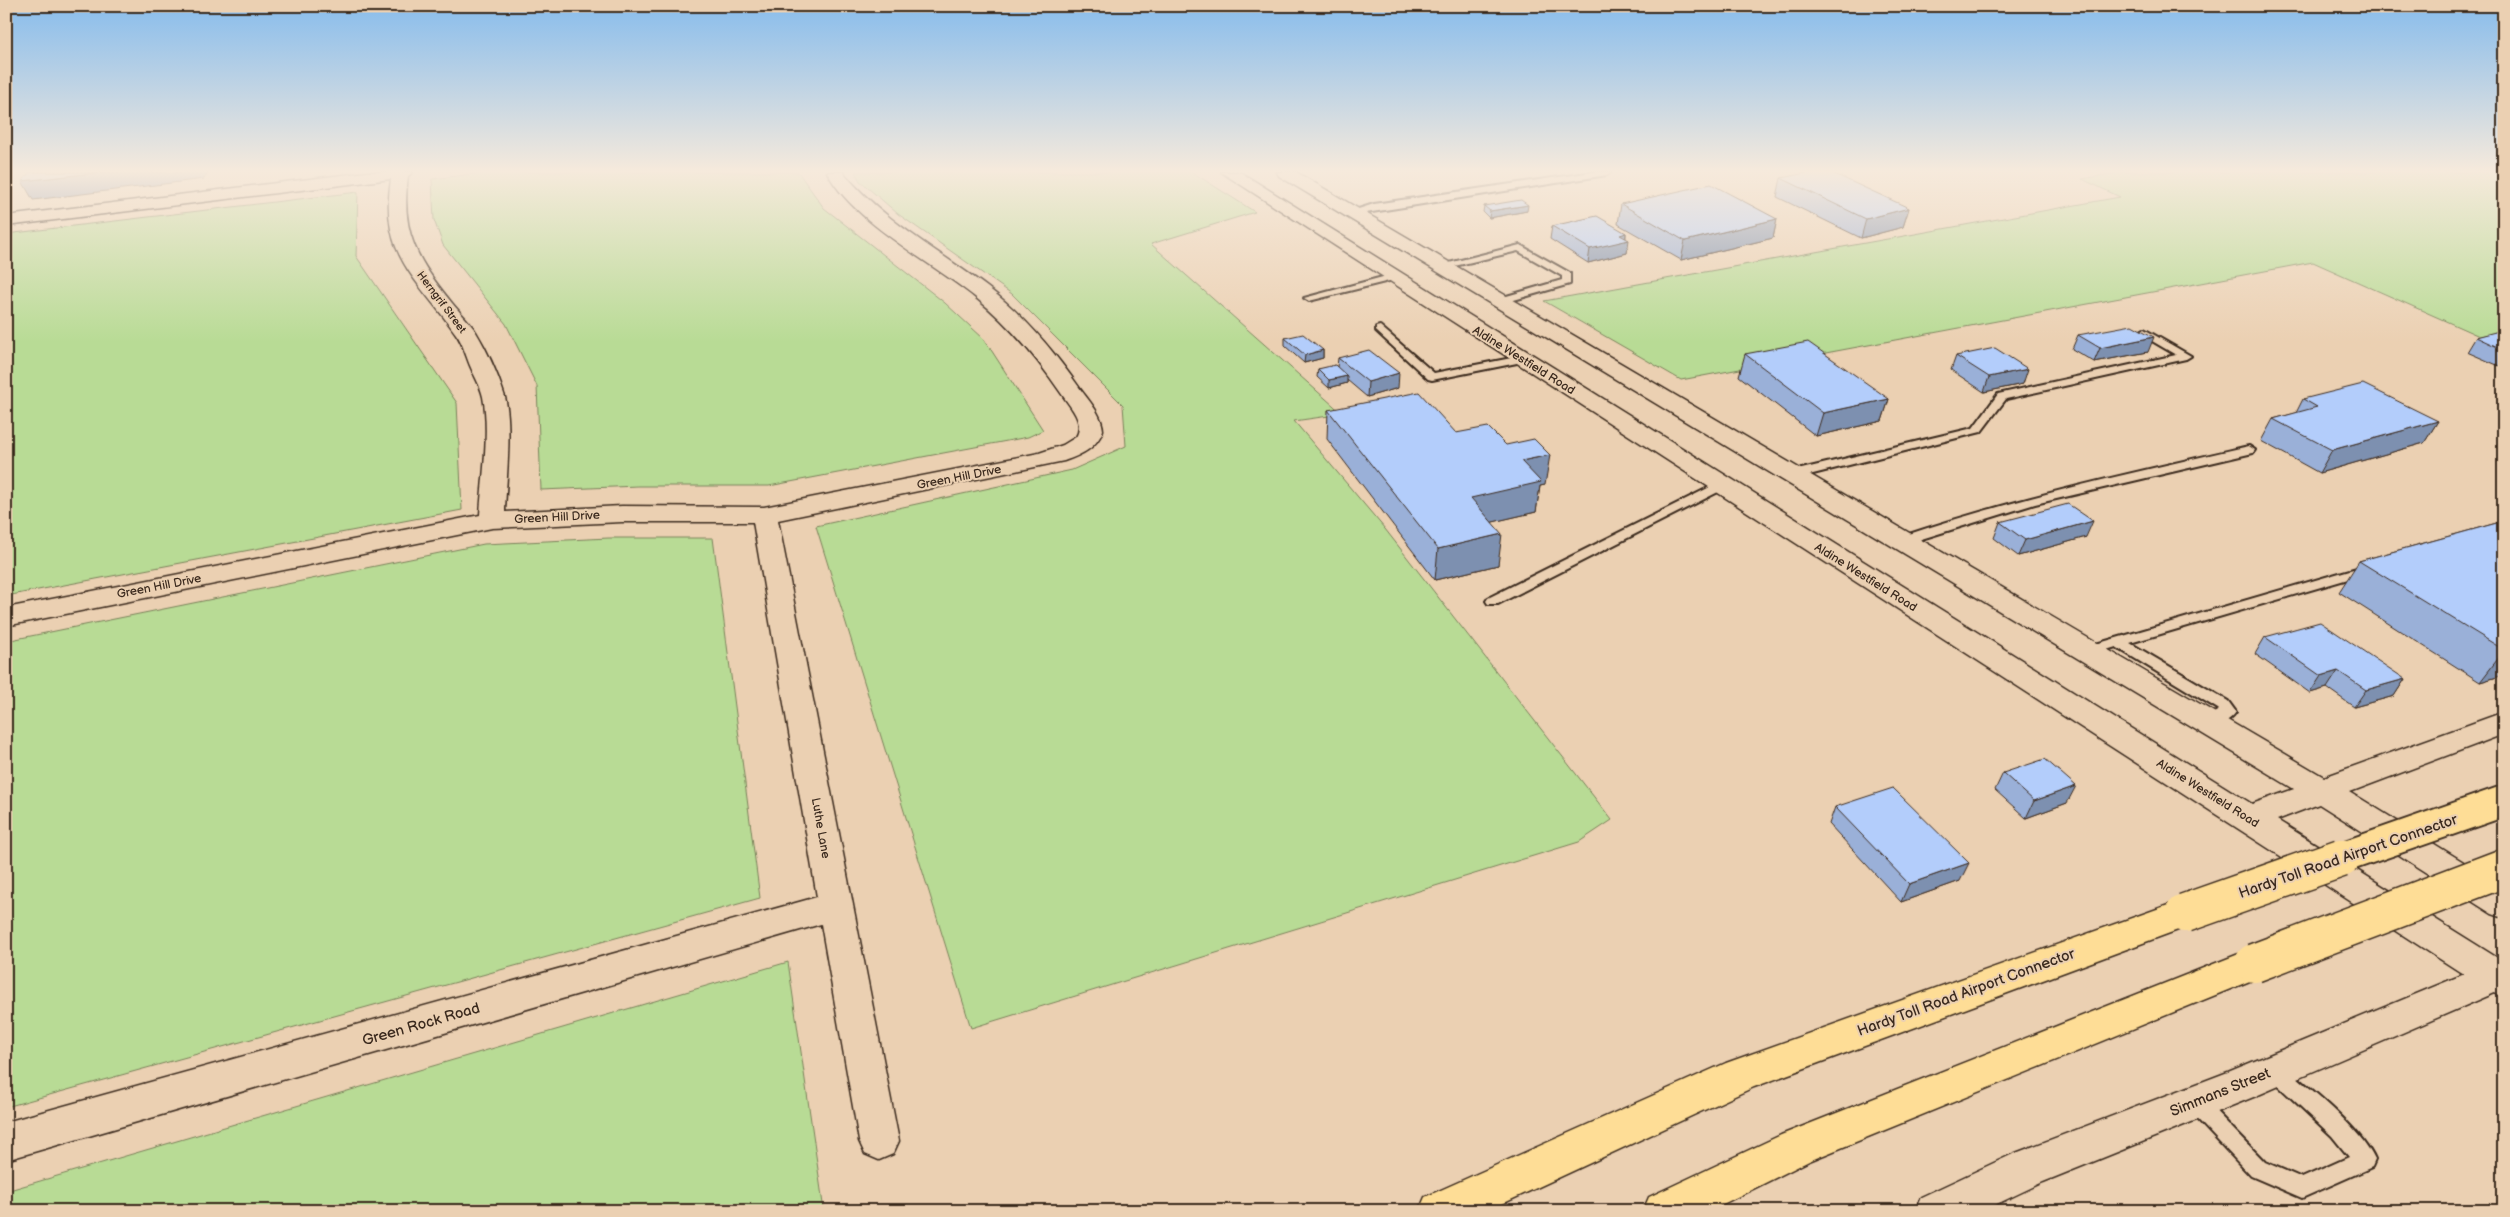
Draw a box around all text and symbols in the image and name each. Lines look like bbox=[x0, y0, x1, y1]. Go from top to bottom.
street label: Herngrif Street bbox=[414, 269, 469, 336]
street label: Aldine Westfield Road bbox=[1470, 323, 1578, 398]
street label: Green Hill Drive bbox=[916, 462, 1003, 493]
street label: Green Hill Drive bbox=[514, 508, 600, 527]
street label: Aldine Westfield Road bbox=[1812, 540, 1920, 615]
street label: Green Hill Drive bbox=[116, 571, 203, 602]
street label: Aldine Westfield Road bbox=[2154, 756, 2262, 831]
street label: Luthe Lane bbox=[808, 797, 833, 860]
street label: Hardy Toll Road Airport Connector bbox=[2236, 810, 2461, 903]
street label: Hardy Toll Road Airport Connector bbox=[1855, 944, 2078, 1041]
street label: Green Rock Road bbox=[360, 999, 482, 1050]
street label: Simmans Street bbox=[2167, 1064, 2274, 1121]

